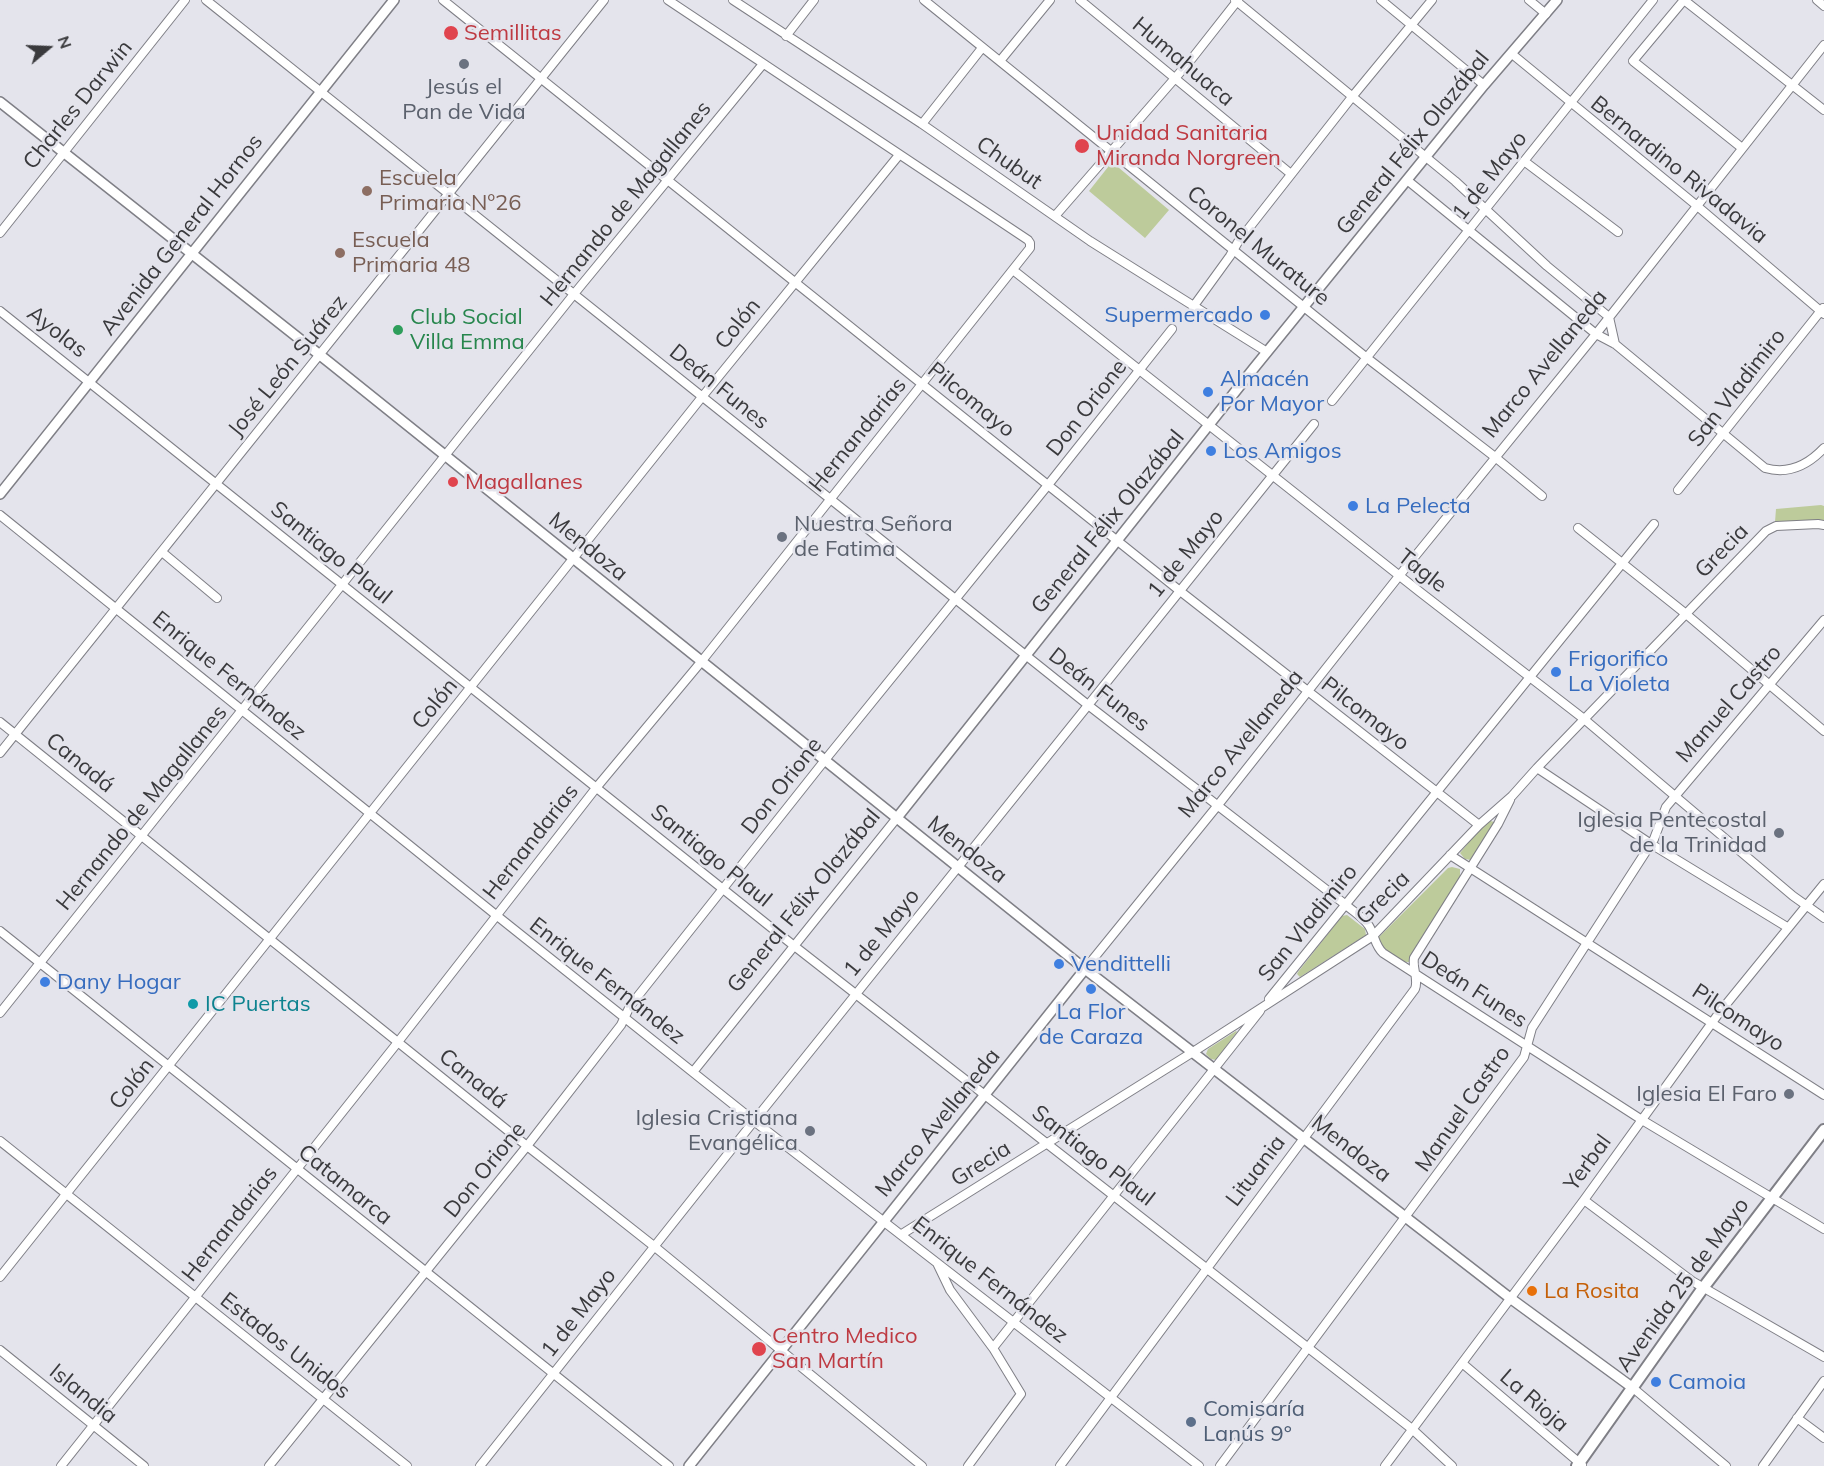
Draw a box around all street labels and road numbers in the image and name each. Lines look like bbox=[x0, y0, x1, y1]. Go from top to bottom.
street label: Humahuaca bbox=[1127, 12, 1239, 112]
street label: Charles Darwin bbox=[18, 35, 138, 175]
street label: General Félix Olazábal bbox=[1331, 46, 1495, 240]
street label: Bernardino Rivadavia bbox=[1585, 91, 1773, 249]
street label: Hernando de Magallanes bbox=[535, 96, 717, 312]
street label: 1 de Mayo bbox=[1447, 126, 1533, 226]
street label: Avenida General Hornos bbox=[95, 129, 269, 341]
street label: Chubut bbox=[971, 131, 1047, 195]
street label: Coronel Murature bbox=[1181, 180, 1335, 312]
street label: Marco Avellaneda bbox=[1477, 285, 1613, 443]
street label: José León Suárez bbox=[223, 290, 353, 442]
street label: Colón bbox=[710, 293, 766, 355]
street label: Ayolas bbox=[22, 300, 92, 364]
street label: San Vladimiro bbox=[1683, 324, 1791, 452]
street label: Deán Funes bbox=[664, 339, 774, 435]
street label: Don Orione bbox=[1041, 354, 1133, 462]
street label: Pilcomayo bbox=[922, 357, 1020, 443]
street label: Hernandarias bbox=[804, 372, 912, 498]
street label: General Félix Olazábal bbox=[1026, 425, 1190, 619]
street label: Santiago Plaul bbox=[265, 496, 397, 610]
street label: 1 de Mayo bbox=[1142, 505, 1230, 603]
street label: Mendoza bbox=[543, 507, 633, 587]
street label: Grecia bbox=[1690, 518, 1754, 584]
street label: Tagle bbox=[1392, 544, 1452, 598]
street label: Enrique Fernández bbox=[147, 606, 311, 746]
street label: Manuel Castro bbox=[1671, 640, 1787, 768]
street label: Deán Funes bbox=[1043, 642, 1155, 738]
street label: Marco Avellaneda bbox=[1173, 665, 1309, 823]
street label: Pilcomayo bbox=[1316, 671, 1414, 757]
street label: Colón bbox=[407, 673, 463, 735]
street label: Hernando de Magallanes bbox=[51, 700, 233, 916]
street label: Canadá bbox=[40, 727, 120, 799]
street label: Don Orione bbox=[736, 732, 828, 840]
street label: Hernandarias bbox=[478, 779, 584, 905]
street label: Santiago Plaul bbox=[645, 799, 777, 913]
street label: General Félix Olazábal bbox=[722, 804, 886, 998]
street label: Mendoza bbox=[922, 811, 1012, 889]
street label: San Vladimiro bbox=[1253, 859, 1363, 987]
street label: Grecia bbox=[1351, 866, 1415, 930]
street label: 1 de Mayo bbox=[838, 884, 926, 982]
street label: Enrique Fernández bbox=[524, 912, 690, 1050]
street label: Deán Funes bbox=[1416, 946, 1532, 1034]
street label: Pilcomayo bbox=[1687, 978, 1789, 1058]
street label: Manuel Castro bbox=[1410, 1041, 1516, 1177]
street label: Canadá bbox=[433, 1043, 513, 1115]
street label: Marco Avellaneda bbox=[870, 1044, 1006, 1202]
street label: Colón bbox=[104, 1053, 160, 1115]
street label: Santiago Plaul bbox=[1026, 1100, 1160, 1212]
street label: Mendoza bbox=[1306, 1110, 1396, 1188]
street label: Don Orione bbox=[438, 1117, 532, 1223]
street label: Lituania bbox=[1221, 1130, 1291, 1212]
street label: Yerbal bbox=[1559, 1130, 1617, 1196]
street label: Grecia bbox=[946, 1136, 1016, 1192]
street label: Catamarca bbox=[293, 1139, 397, 1231]
street label: Hernandarias bbox=[177, 1161, 283, 1287]
street label: Avenida 25 de Mayo bbox=[1611, 1193, 1755, 1377]
street label: Enrique Fernández bbox=[907, 1211, 1073, 1349]
street label: 1 de Mayo bbox=[536, 1263, 622, 1363]
street label: Estados Unidos bbox=[215, 1287, 355, 1405]
street label: Islandia bbox=[44, 1359, 122, 1429]
street label: La Rioja bbox=[1494, 1364, 1574, 1438]

